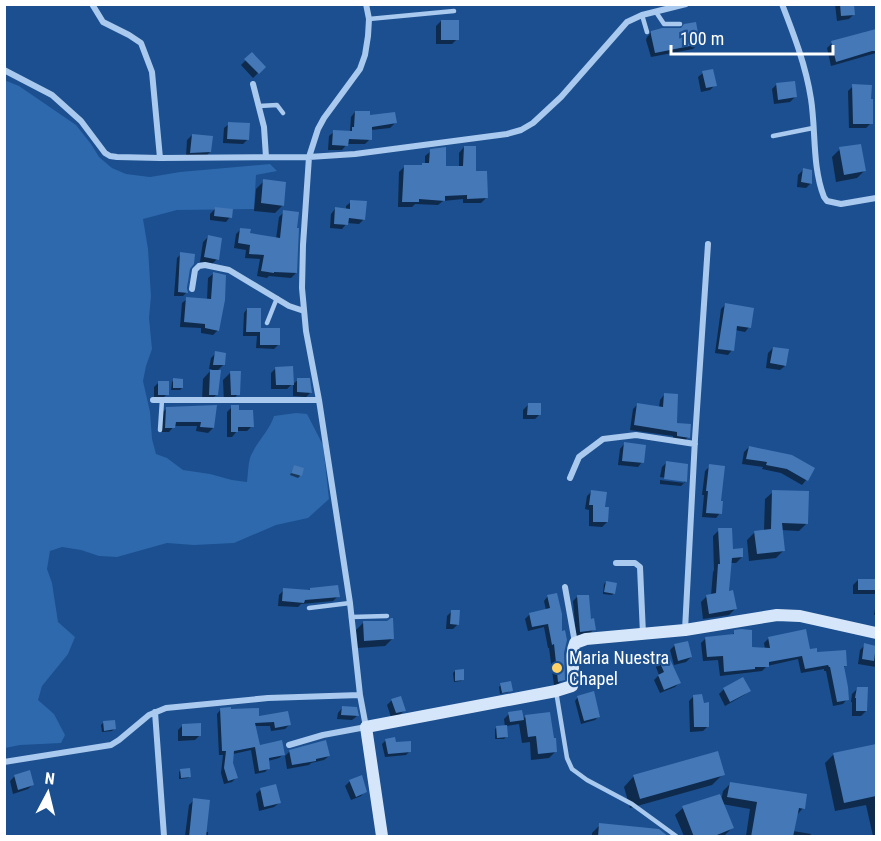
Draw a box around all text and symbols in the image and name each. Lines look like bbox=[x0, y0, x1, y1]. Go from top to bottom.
scale bar bbox=[671, 18, 833, 56]
text: 100 m bbox=[680, 28, 724, 49]
place label: Maria Nuestra Chapel bbox=[569, 647, 669, 689]
marker: Maria Nuestra Chapel bbox=[550, 661, 564, 675]
north arrow bbox=[18, 763, 78, 823]
text: N bbox=[44, 769, 56, 789]

